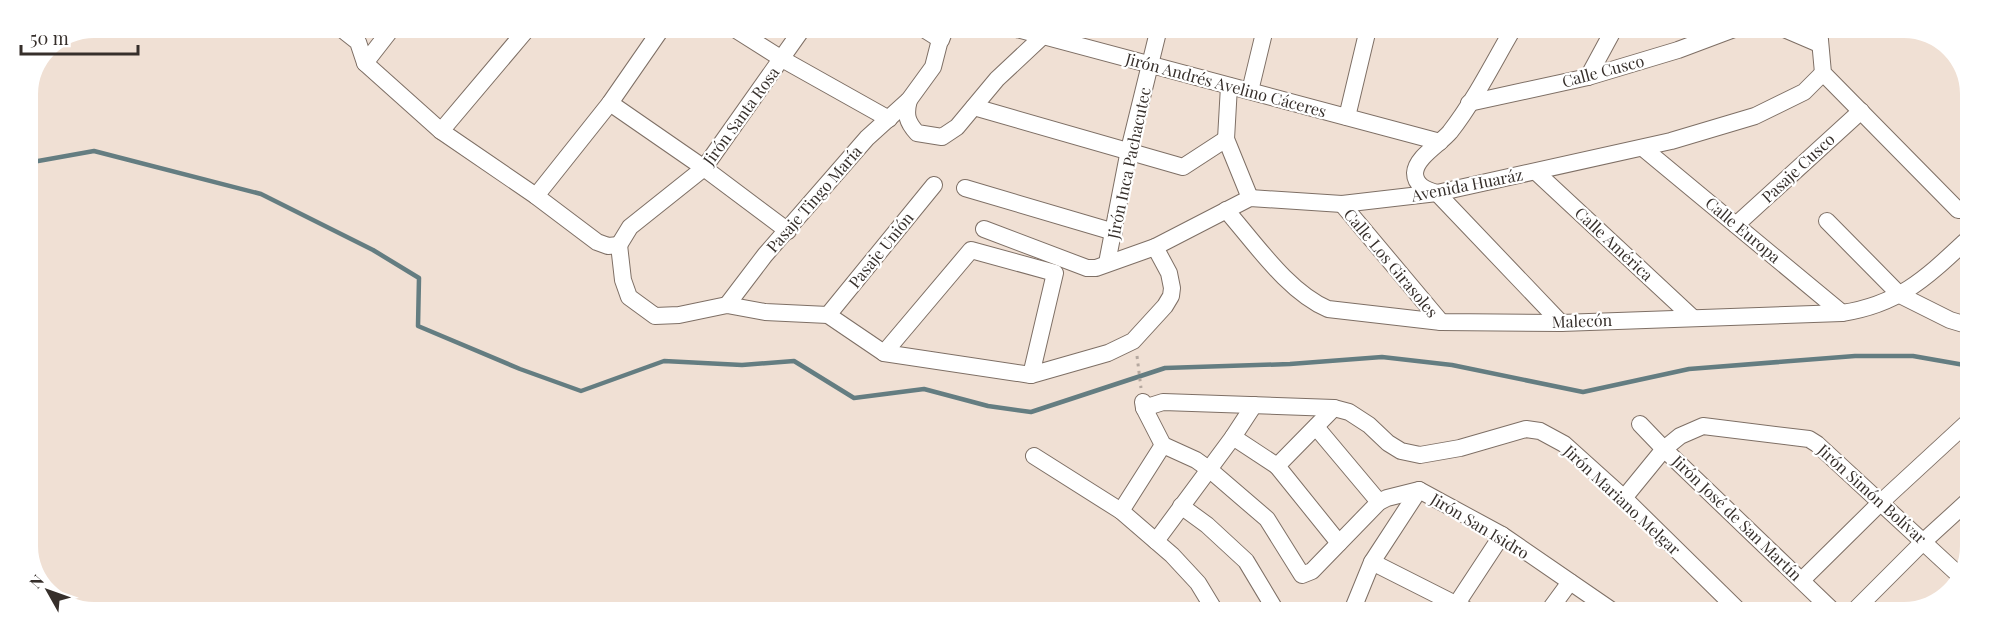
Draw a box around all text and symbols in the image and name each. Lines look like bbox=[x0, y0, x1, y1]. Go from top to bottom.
scale bar bbox=[21, 18, 138, 56]
text: 50 m bbox=[30, 26, 69, 50]
street label: Jirón Andrés Avelino Cáceres bbox=[1122, 47, 1329, 121]
street label: Calle Cusco bbox=[1560, 49, 1646, 92]
street label: Jirón Santa Rosa bbox=[697, 62, 783, 170]
street label: Jirón Inca Pachacutec bbox=[1102, 85, 1155, 242]
street label: Pasaje Cusco bbox=[1757, 128, 1839, 207]
street label: Pasaje Tingo María bbox=[761, 141, 866, 256]
street label: Avenida Huaráz bbox=[1408, 163, 1525, 206]
street label: Calle Europa bbox=[1701, 192, 1785, 267]
street label: Calle América bbox=[1571, 202, 1658, 285]
street label: Calle Los Girasoles bbox=[1340, 204, 1443, 321]
street label: Pasaje Unión bbox=[844, 207, 918, 292]
street label: Malecón bbox=[1551, 309, 1613, 332]
street label: Jirón Mariano Melgar bbox=[1559, 439, 1685, 559]
street label: Jirón Simón Bolívar bbox=[1813, 439, 1931, 548]
street label: Jirón José de San Martín bbox=[1667, 450, 1807, 585]
street label: Jirón San Isidro bbox=[1426, 487, 1533, 563]
north arrow bbox=[18, 561, 78, 621]
text: N bbox=[24, 570, 48, 592]

